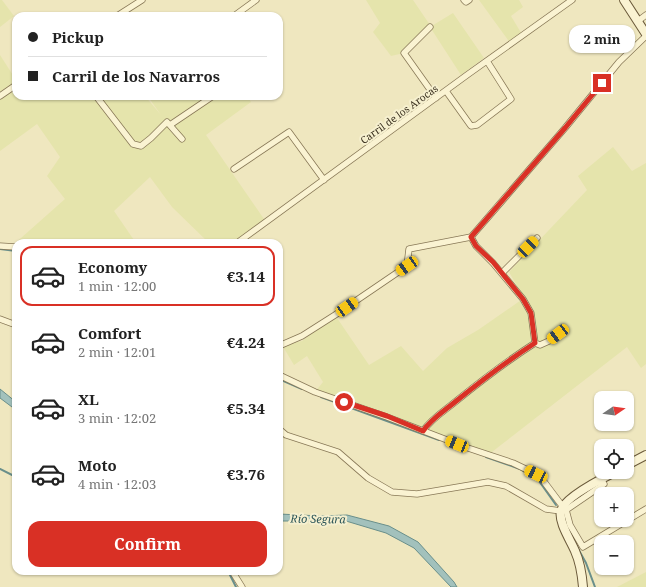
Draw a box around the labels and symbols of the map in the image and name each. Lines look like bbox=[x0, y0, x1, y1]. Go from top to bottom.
callout: 2 min bbox=[569, 25, 635, 53]
route end bbox=[593, 74, 611, 92]
street label: Carril de los Arocas bbox=[357, 81, 441, 147]
car bbox=[515, 234, 541, 260]
car bbox=[394, 254, 420, 278]
car bbox=[334, 295, 360, 319]
car bbox=[545, 322, 571, 346]
north arrow bbox=[594, 391, 634, 431]
route start bbox=[335, 393, 353, 411]
car bbox=[444, 434, 470, 454]
car bbox=[523, 463, 549, 485]
water label: Río Segura bbox=[289, 511, 346, 526]

